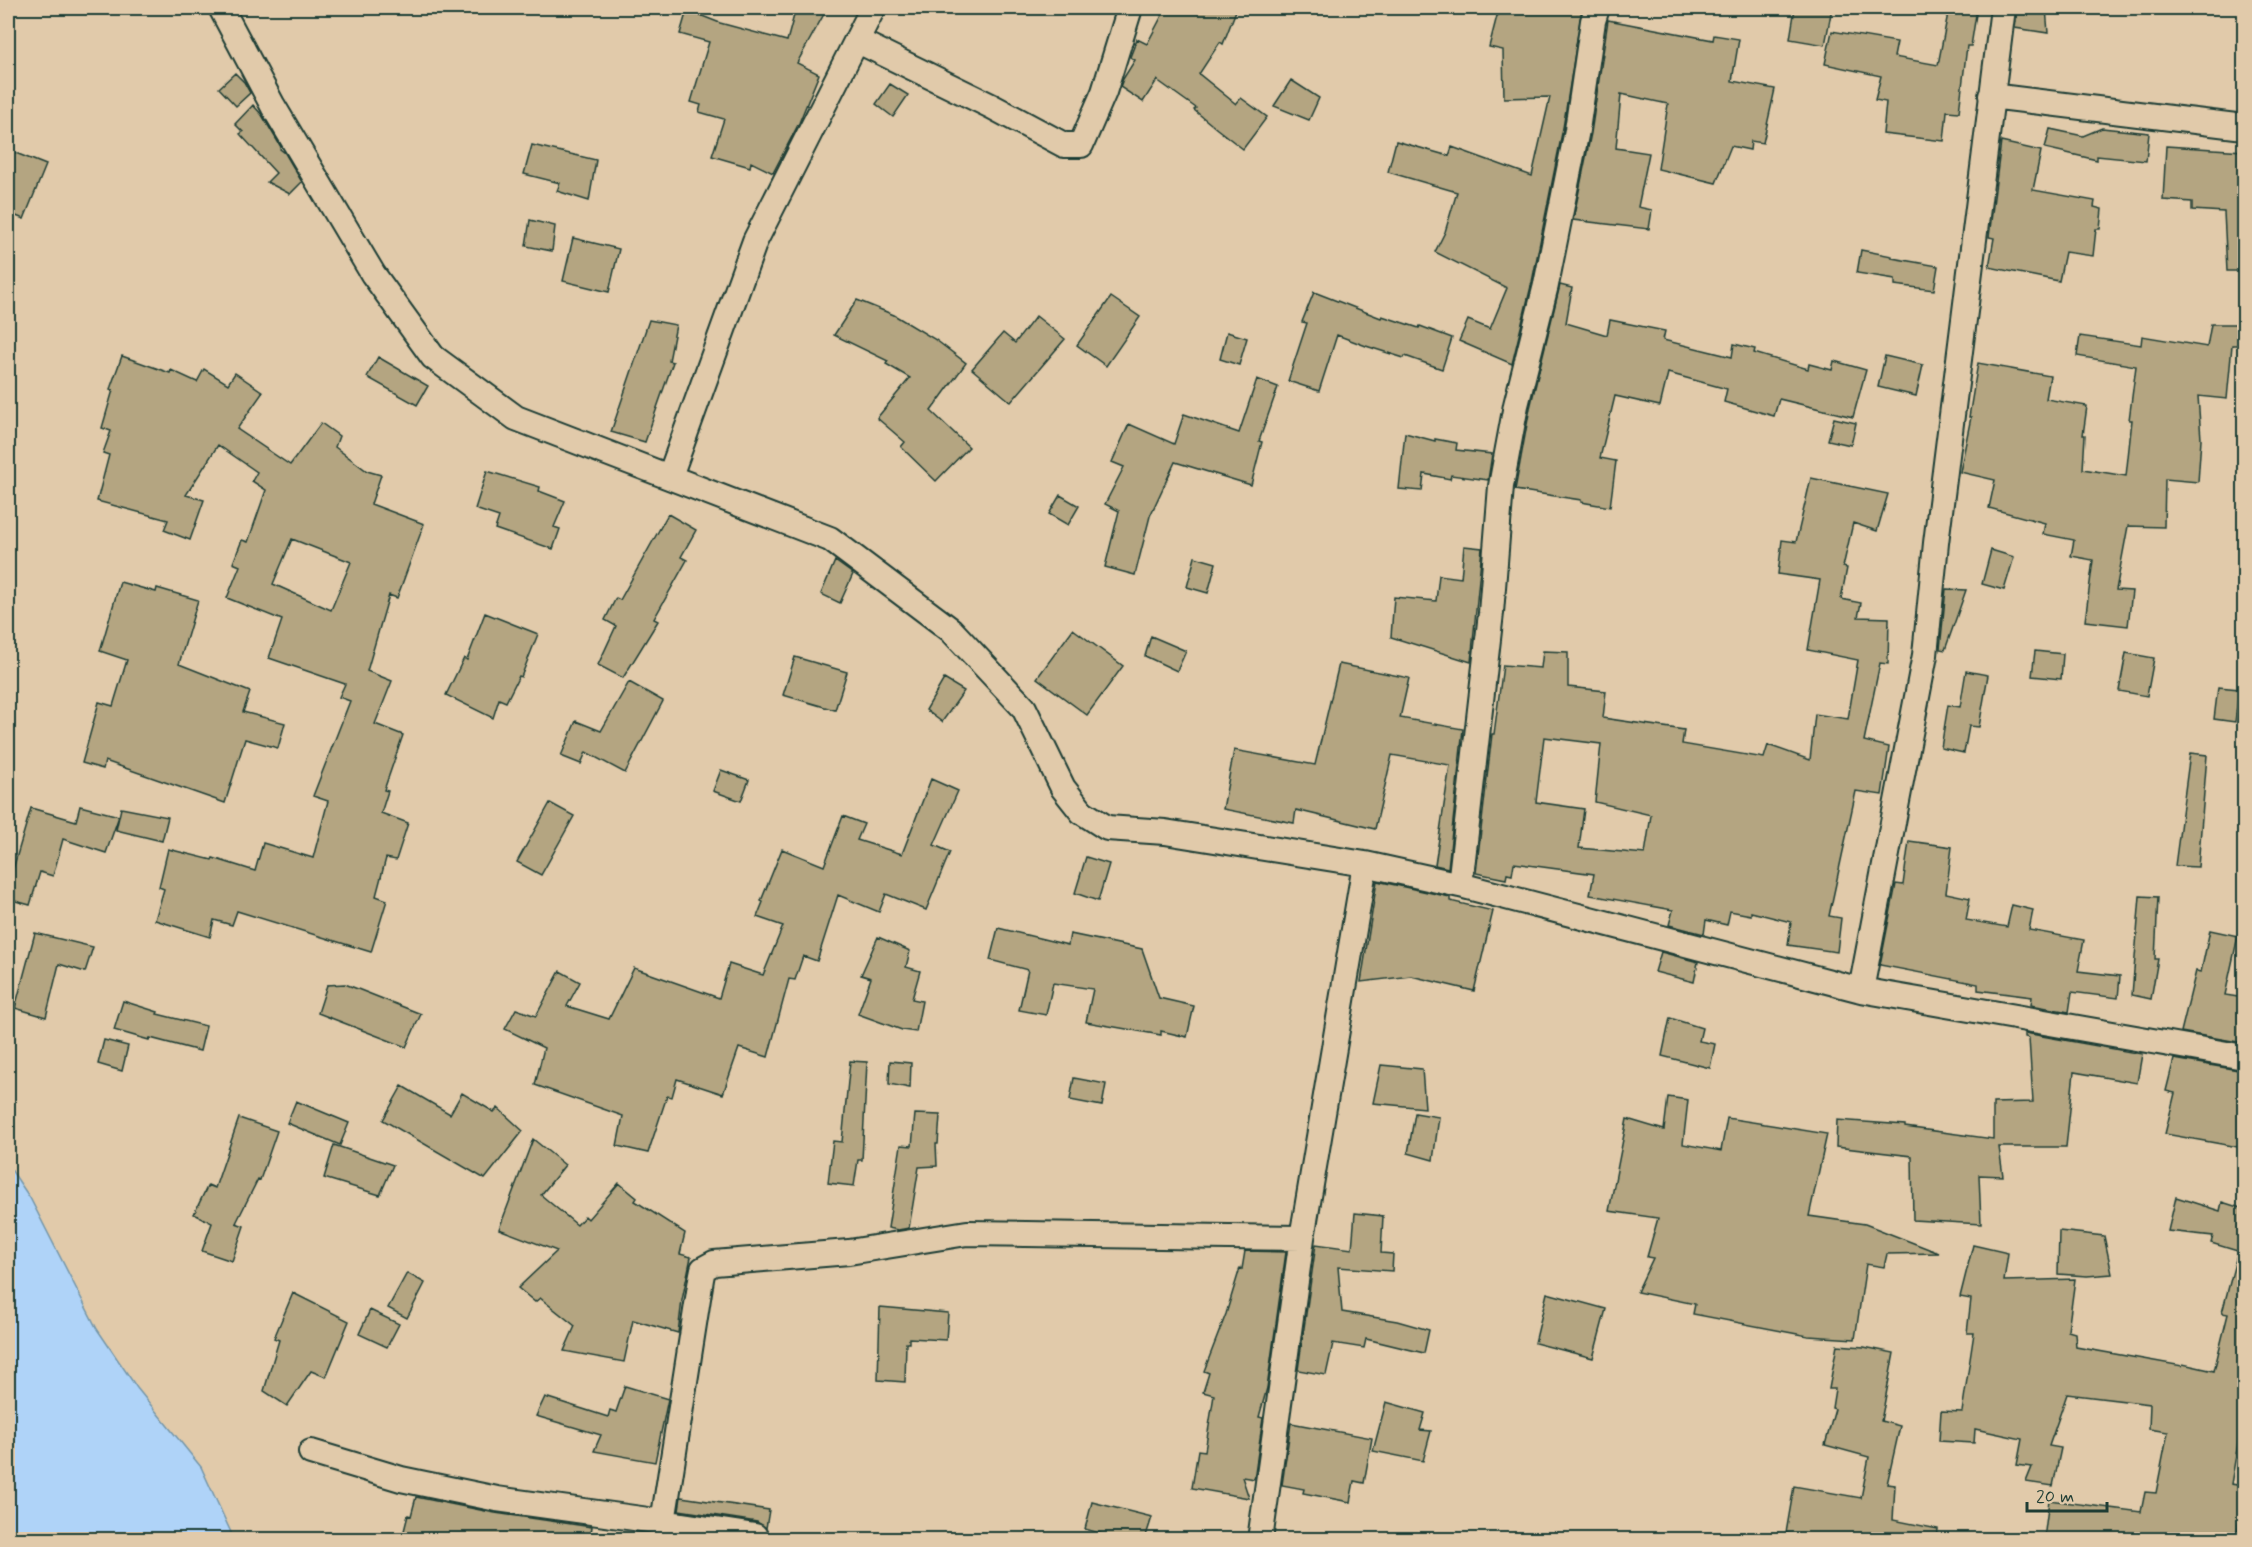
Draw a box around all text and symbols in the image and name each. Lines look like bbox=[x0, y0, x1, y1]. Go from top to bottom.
scale bar bbox=[2027, 1475, 2106, 1513]
text: 20 m bbox=[2036, 1485, 2074, 1509]

